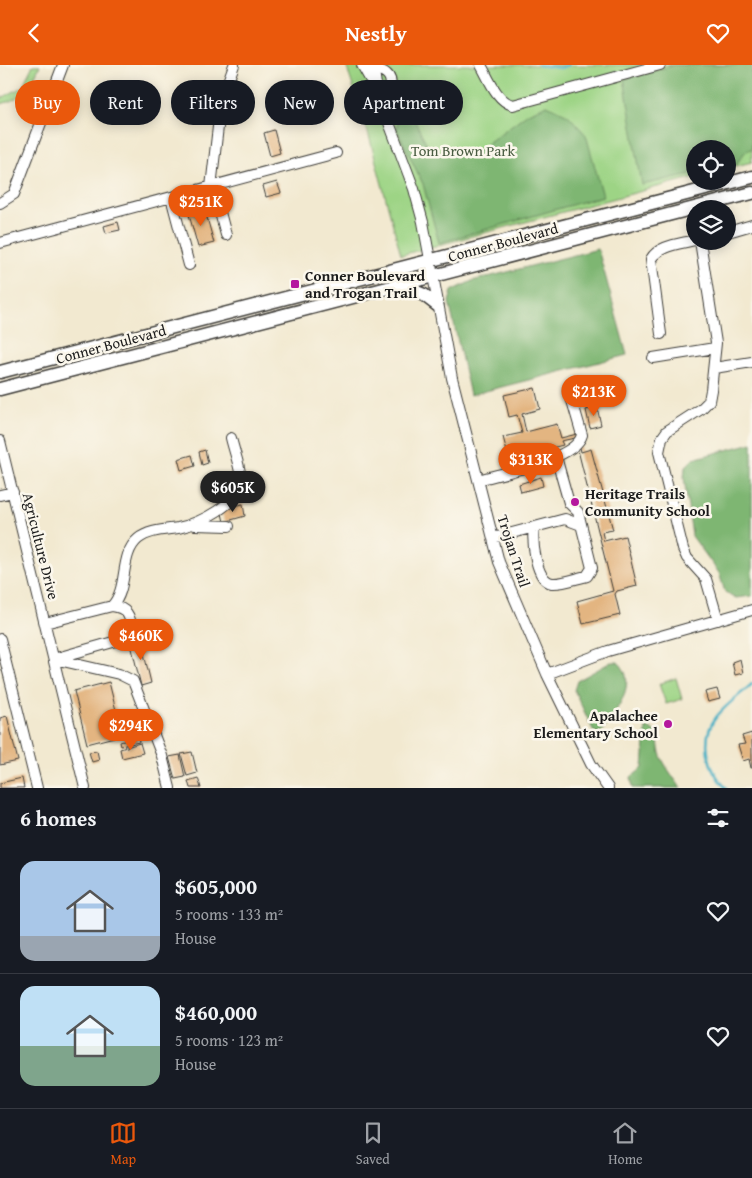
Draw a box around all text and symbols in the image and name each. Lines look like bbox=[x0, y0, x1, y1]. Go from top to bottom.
text: Nestly bbox=[345, 17, 407, 49]
icon: back bbox=[20, 19, 48, 47]
icon: heart bbox=[704, 19, 732, 47]
chip: Buy bbox=[15, 80, 80, 125]
chip: Rent bbox=[90, 80, 161, 125]
chip: Filters bbox=[171, 80, 255, 125]
chip: New bbox=[265, 80, 334, 125]
chip: Apartment bbox=[344, 80, 463, 125]
park label: Tom Brown Park bbox=[411, 140, 516, 161]
map controls bbox=[686, 140, 736, 250]
button: locate bbox=[686, 140, 736, 190]
pin: $251K bbox=[166, 185, 236, 227]
text: $251K bbox=[179, 189, 223, 213]
button: layers bbox=[686, 200, 736, 250]
street label: Conner Boulevard bbox=[446, 217, 560, 267]
place label: Conner Boulevard and Trogan Trail bbox=[305, 265, 425, 303]
marker: Conner Boulevard and Trogan Trail bbox=[289, 278, 301, 290]
street label: Conner Boulevard bbox=[54, 319, 168, 369]
pin: $213K bbox=[559, 375, 629, 417]
text: $213K bbox=[572, 379, 616, 403]
pin: $313K bbox=[496, 443, 566, 485]
text: $313K bbox=[509, 447, 553, 471]
pin: $605K bbox=[198, 471, 268, 513]
text: $605K bbox=[211, 475, 255, 499]
place label: Heritage Trails Community School bbox=[585, 483, 710, 521]
street label: Agriculture Drive bbox=[18, 490, 64, 602]
marker: Heritage Trails Community School bbox=[569, 496, 581, 508]
street label: Trojan Trail bbox=[492, 512, 536, 590]
pin: $460K bbox=[106, 619, 176, 661]
text: $460K bbox=[119, 623, 163, 647]
place label: Apalachee Elementary School bbox=[534, 705, 658, 743]
pin: $294K bbox=[96, 709, 166, 751]
text: $294K bbox=[109, 713, 153, 737]
marker: Apalachee Elementary School bbox=[662, 718, 674, 730]
text: 6 homes bbox=[20, 803, 96, 834]
icon: filters bbox=[704, 804, 732, 832]
text: $605,000 bbox=[175, 871, 257, 902]
icon: home bbox=[60, 881, 120, 941]
icon: heart bbox=[704, 897, 732, 925]
text: 5 rooms · 133 m² bbox=[175, 902, 283, 926]
text: House bbox=[175, 926, 216, 950]
text: $460,000 bbox=[175, 997, 257, 1028]
icon: home bbox=[60, 1006, 120, 1066]
icon: heart bbox=[704, 1022, 732, 1050]
text: 5 rooms · 123 m² bbox=[175, 1028, 283, 1052]
text: House bbox=[175, 1052, 216, 1076]
tab: Map bbox=[109, 1119, 137, 1169]
tab: Saved bbox=[356, 1119, 390, 1169]
tab: Home bbox=[608, 1119, 643, 1169]

